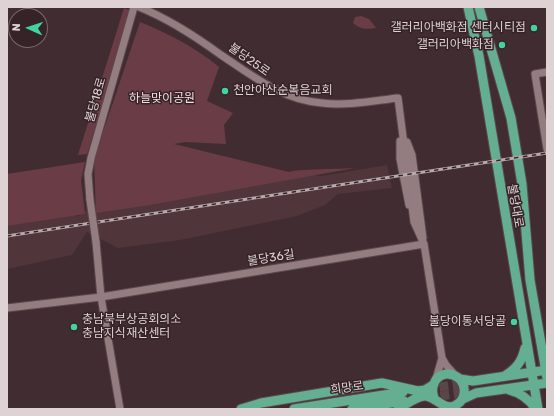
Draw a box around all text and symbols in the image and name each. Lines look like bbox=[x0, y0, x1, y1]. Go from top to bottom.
north arrow bbox=[8, 8, 48, 48]
place label: 갤러리아백화점 센터시티점 bbox=[391, 21, 526, 35]
text: N bbox=[10, 23, 23, 32]
marker: 갤러리아백화점 센터시티점 bbox=[529, 23, 539, 33]
place label: 갤러리아백화점 bbox=[417, 38, 494, 52]
marker: 갤러리아백화점 bbox=[497, 40, 507, 50]
street label: 불당25로 bbox=[226, 41, 272, 79]
street label: 불당18로 bbox=[83, 76, 109, 124]
place label: 천안아산순복음교회 bbox=[233, 84, 332, 98]
marker: 천안아산순복음교회 bbox=[220, 86, 230, 96]
park label: 하늘맞이공원 bbox=[129, 92, 195, 106]
street label: 불당대로 bbox=[504, 183, 526, 229]
street label: 불당36길 bbox=[246, 247, 296, 269]
place label: 충남북부상공회의소 충남지식재산센터 bbox=[82, 313, 181, 341]
place label: 불당이통서당골 bbox=[429, 315, 506, 329]
marker: 불당이통서당골 bbox=[509, 317, 519, 327]
marker: 충남북부상공회의소 충남지식재산센터 bbox=[69, 322, 79, 332]
street label: 희망로 bbox=[330, 379, 364, 397]

